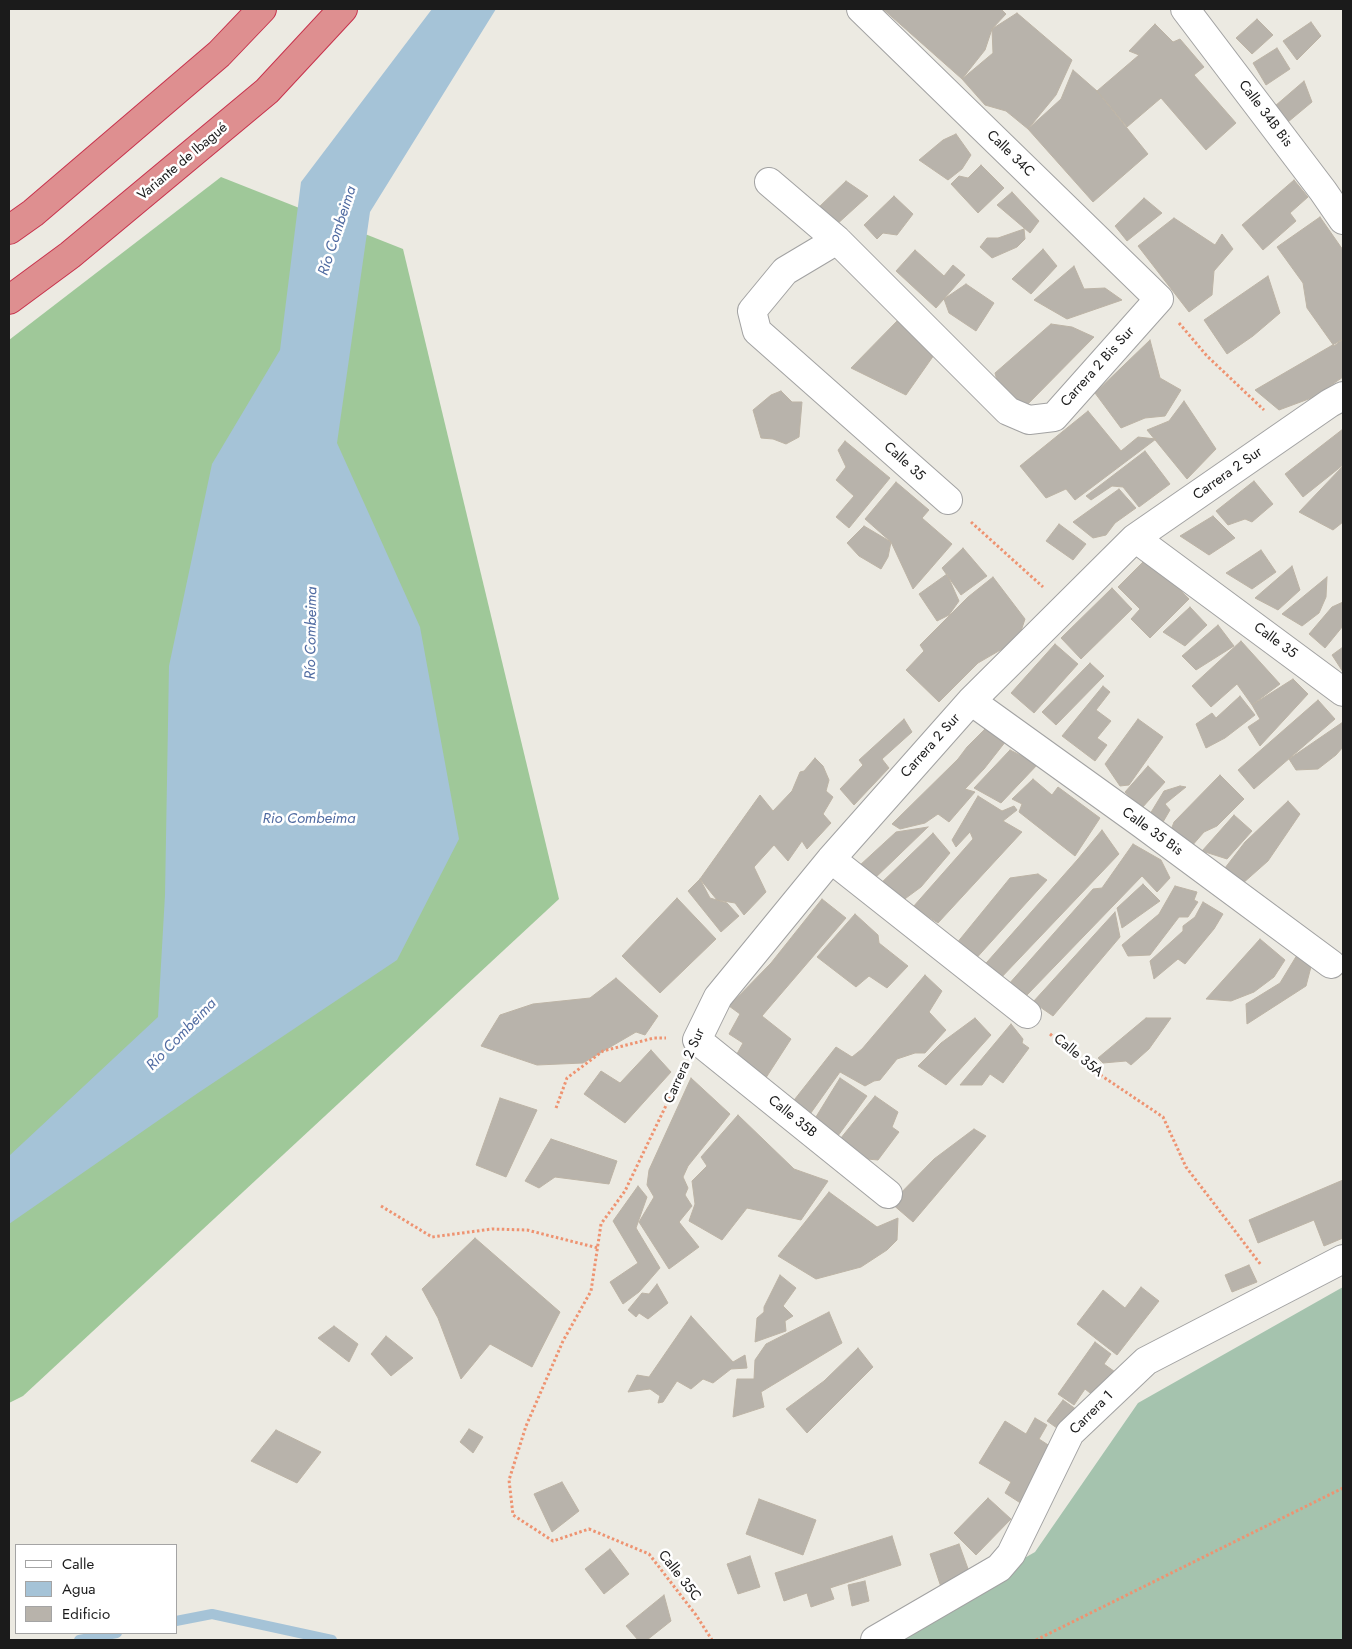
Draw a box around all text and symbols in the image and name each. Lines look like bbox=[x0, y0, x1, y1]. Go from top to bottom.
street label: Calle 34B Bis bbox=[1234, 77, 1296, 151]
street label: Variante de Ibagué bbox=[135, 120, 231, 204]
street label: Calle 34C bbox=[983, 127, 1037, 181]
water label: Río Combeima bbox=[315, 184, 361, 278]
street label: Carrera 2 Bis Sur bbox=[1058, 323, 1138, 411]
street label: Calle 35 bbox=[880, 439, 928, 485]
street label: Carrera 2 Sur bbox=[1190, 444, 1266, 504]
water label: Río Combeima bbox=[302, 586, 322, 680]
street label: Calle 35 bbox=[1250, 620, 1300, 662]
street label: Carrera 2 Sur bbox=[898, 710, 964, 782]
street label: Calle 35 Bis bbox=[1118, 804, 1186, 860]
water label: Rio Combeima bbox=[263, 810, 355, 828]
water label: Río Combeima bbox=[143, 995, 221, 1075]
street label: Carrera 2 Sur bbox=[661, 1026, 709, 1106]
street label: Calle 35A bbox=[1050, 1031, 1106, 1081]
street label: Calle 35B bbox=[764, 1092, 820, 1142]
street label: Carrera 1 bbox=[1067, 1388, 1117, 1438]
legend bbox=[15, 1544, 178, 1634]
street label: Calle 35C bbox=[654, 1547, 704, 1605]
text: Calle bbox=[62, 1553, 94, 1575]
text: Agua bbox=[62, 1578, 96, 1600]
text: Edificio bbox=[62, 1603, 110, 1625]

